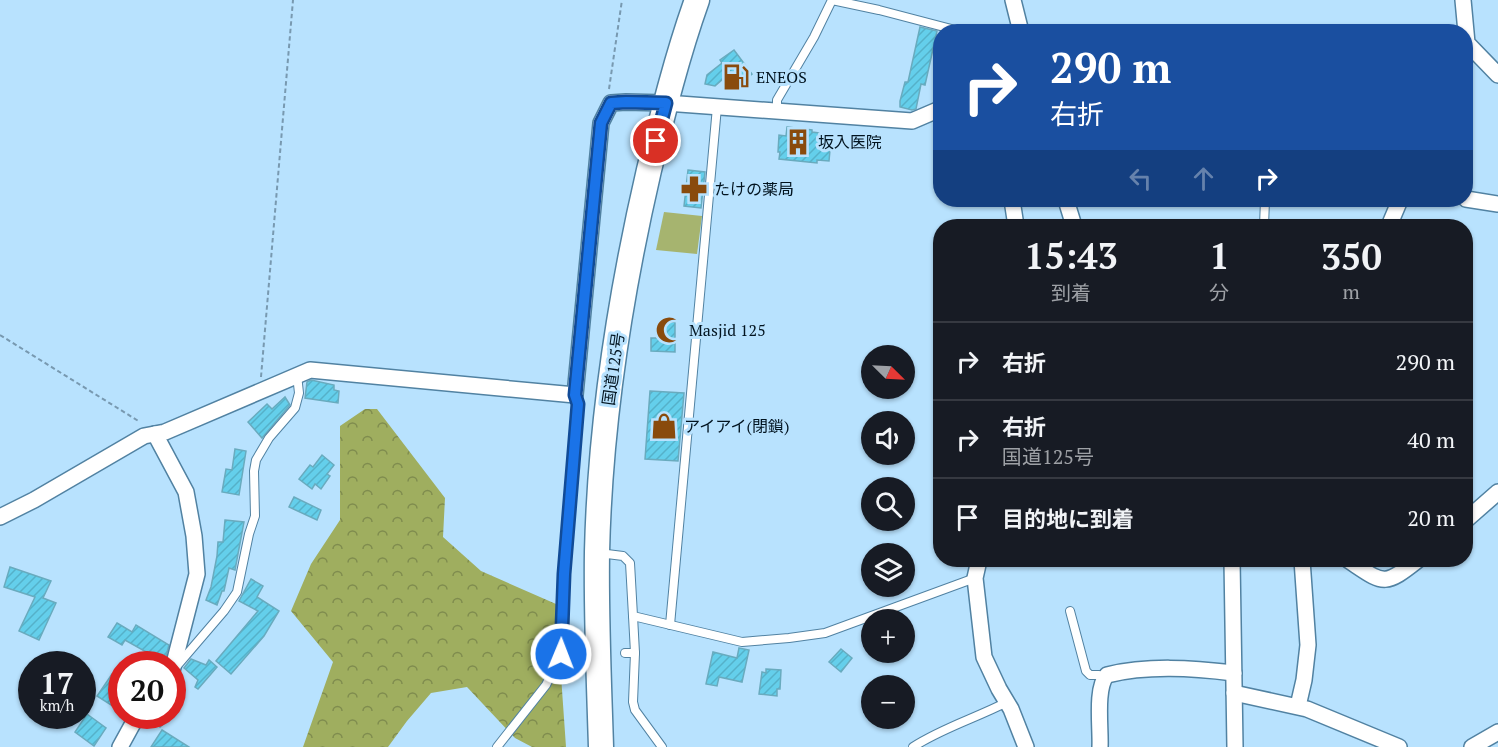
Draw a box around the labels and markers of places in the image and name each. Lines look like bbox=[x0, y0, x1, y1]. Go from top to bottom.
fuel station icon: ENEOS bbox=[721, 62, 751, 92]
place label: ENEOS bbox=[756, 66, 807, 88]
pin bbox=[630, 115, 681, 166]
building icon: 坂入医院 bbox=[783, 127, 813, 157]
place label: 坂入医院 bbox=[818, 131, 882, 153]
pharmacy icon: たけの薬局 bbox=[679, 174, 709, 204]
place label: たけの薬局 bbox=[714, 178, 794, 200]
mosque icon: Masjid 125 bbox=[654, 315, 684, 345]
place label: Masjid 125 bbox=[689, 319, 766, 341]
shop icon: アイアイ(閉鎖) bbox=[649, 411, 679, 441]
place label: アイアイ(閉鎖) bbox=[684, 415, 789, 437]

